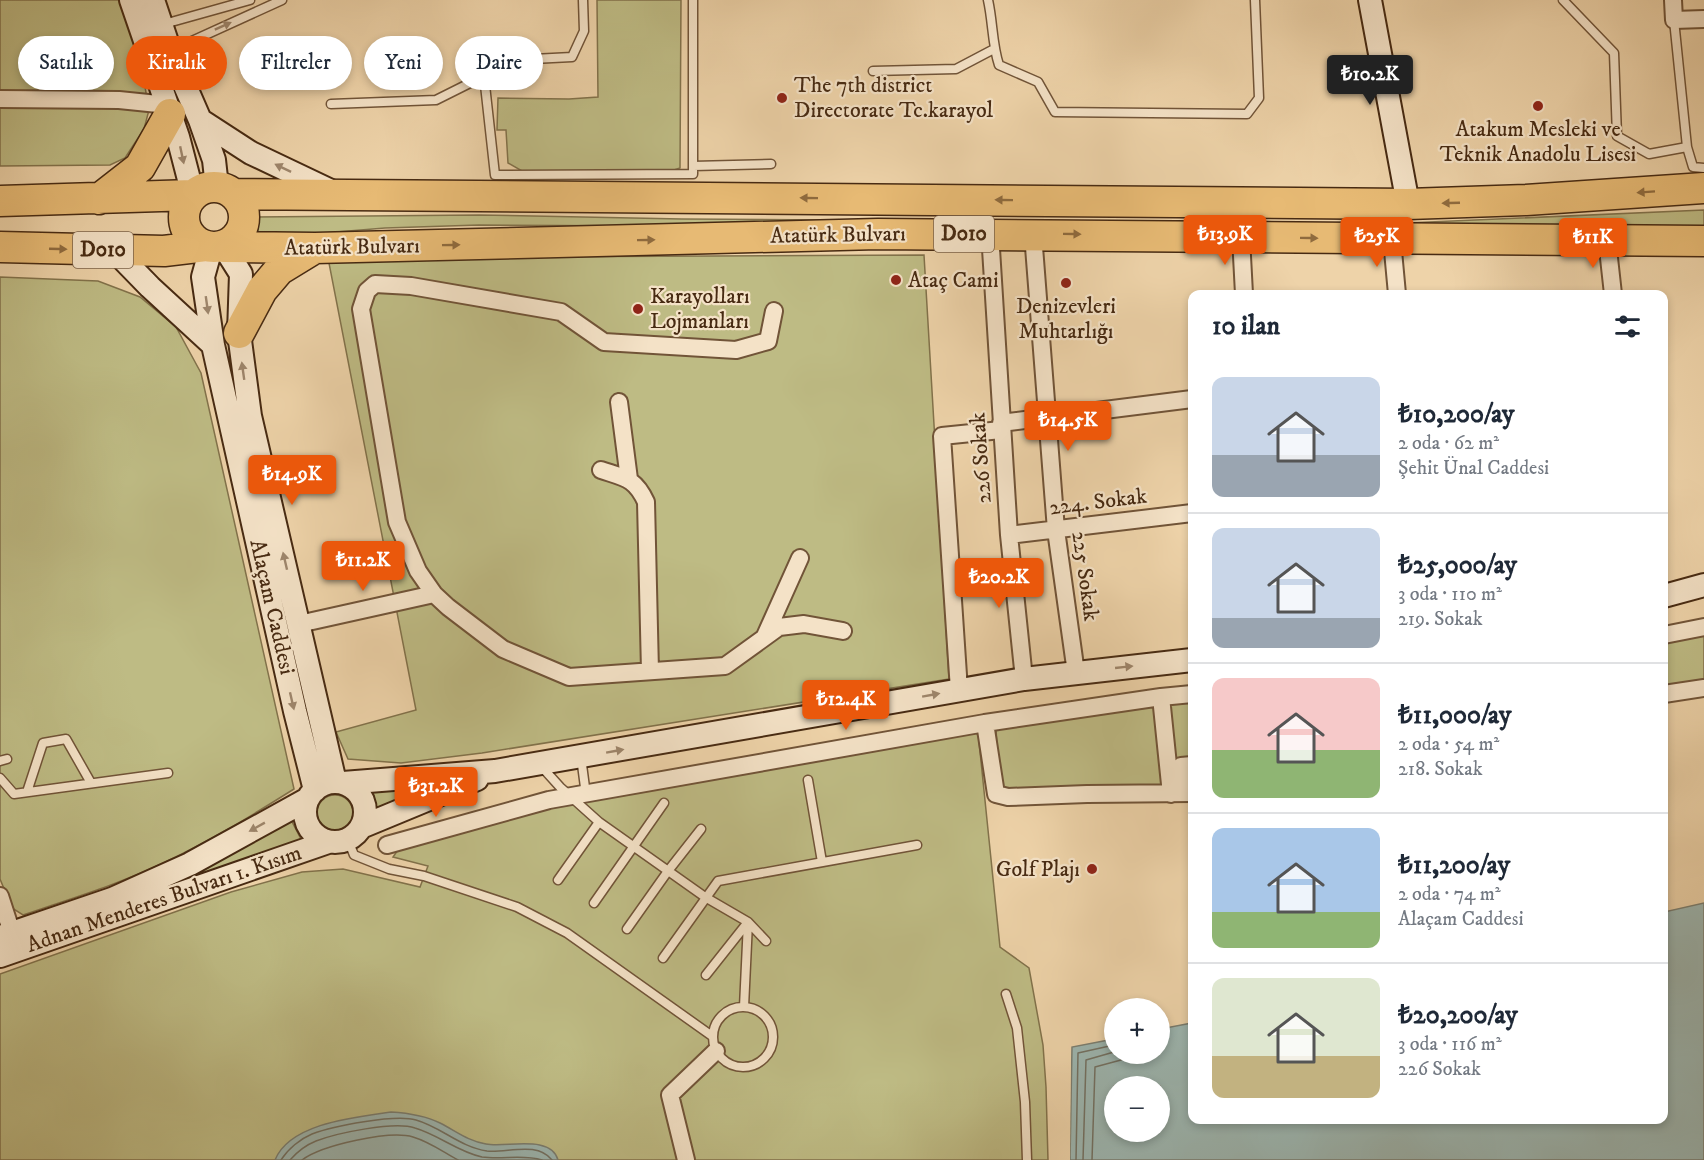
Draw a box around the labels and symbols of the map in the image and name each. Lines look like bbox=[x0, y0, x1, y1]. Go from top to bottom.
one-way arrow bbox=[214, 21, 231, 30]
pin: ₺10.2K bbox=[1321, 55, 1419, 106]
place label: The 7th district Directorate Tc.karayol bbox=[794, 72, 994, 124]
marker: The 7th district Directorate Tc.karayol bbox=[775, 91, 789, 105]
marker: Atakum Mesleki ve Teknik Anadolu Lisesi bbox=[1531, 99, 1545, 113]
place label: Atakum Mesleki ve Teknik Anadolu Lisesi bbox=[1440, 116, 1636, 168]
one-way arrow bbox=[178, 146, 187, 165]
one-way arrow bbox=[275, 164, 292, 173]
one-way arrow bbox=[1636, 187, 1655, 197]
one-way arrow bbox=[800, 194, 819, 203]
one-way arrow bbox=[995, 195, 1014, 205]
one-way arrow bbox=[1441, 198, 1460, 207]
pin: ₺13.9K bbox=[1176, 215, 1274, 266]
road number: D010 bbox=[934, 216, 994, 252]
pin: ₺25K bbox=[1341, 217, 1413, 268]
pin: ₺11K bbox=[1557, 218, 1629, 269]
street label: Atatürk Bulvarı bbox=[770, 220, 906, 250]
one-way arrow bbox=[1062, 229, 1081, 239]
road number: D010 bbox=[73, 232, 133, 268]
street label: Atatürk Bulvarı bbox=[284, 232, 420, 262]
one-way arrow bbox=[1299, 233, 1318, 243]
one-way arrow bbox=[636, 235, 655, 245]
one-way arrow bbox=[441, 240, 460, 250]
one-way arrow bbox=[49, 244, 68, 253]
place label: Ataç Cami bbox=[908, 267, 999, 294]
marker: Ataç Cami bbox=[889, 273, 903, 287]
marker: Denizevleri Muhtarlığı bbox=[1059, 276, 1073, 290]
place label: Karayolları Lojmanları bbox=[650, 283, 750, 335]
place label: Denizevleri Muhtarlığı bbox=[1016, 293, 1116, 345]
one-way arrow bbox=[202, 296, 211, 315]
marker: Karayolları Lojmanları bbox=[631, 302, 645, 316]
one-way arrow bbox=[239, 361, 248, 380]
pin: ₺14.5K bbox=[1019, 401, 1117, 452]
street label: 226 Sokak bbox=[964, 412, 998, 504]
pin: ₺14.9K bbox=[243, 455, 341, 506]
street label: 224. Sokak bbox=[1048, 483, 1148, 521]
street label: 225 Sokak bbox=[1065, 529, 1105, 623]
street label: Alaçam Caddesi bbox=[243, 537, 301, 677]
pin: ₺11.2K bbox=[314, 541, 412, 592]
one-way arrow bbox=[279, 552, 289, 571]
pin: ₺20.2K bbox=[950, 558, 1048, 609]
one-way arrow bbox=[1115, 662, 1134, 672]
pin: ₺12.4K bbox=[797, 680, 895, 731]
one-way arrow bbox=[922, 690, 941, 699]
one-way arrow bbox=[288, 691, 298, 710]
one-way arrow bbox=[606, 746, 625, 755]
pin: ₺31.2K bbox=[387, 767, 485, 818]
one-way arrow bbox=[248, 822, 265, 832]
street label: Adnan Menderes Bulvarı 1. Kısım bbox=[23, 839, 305, 959]
place label: Golf Plajı bbox=[996, 856, 1080, 883]
marker: Golf Plajı bbox=[1085, 862, 1099, 876]

